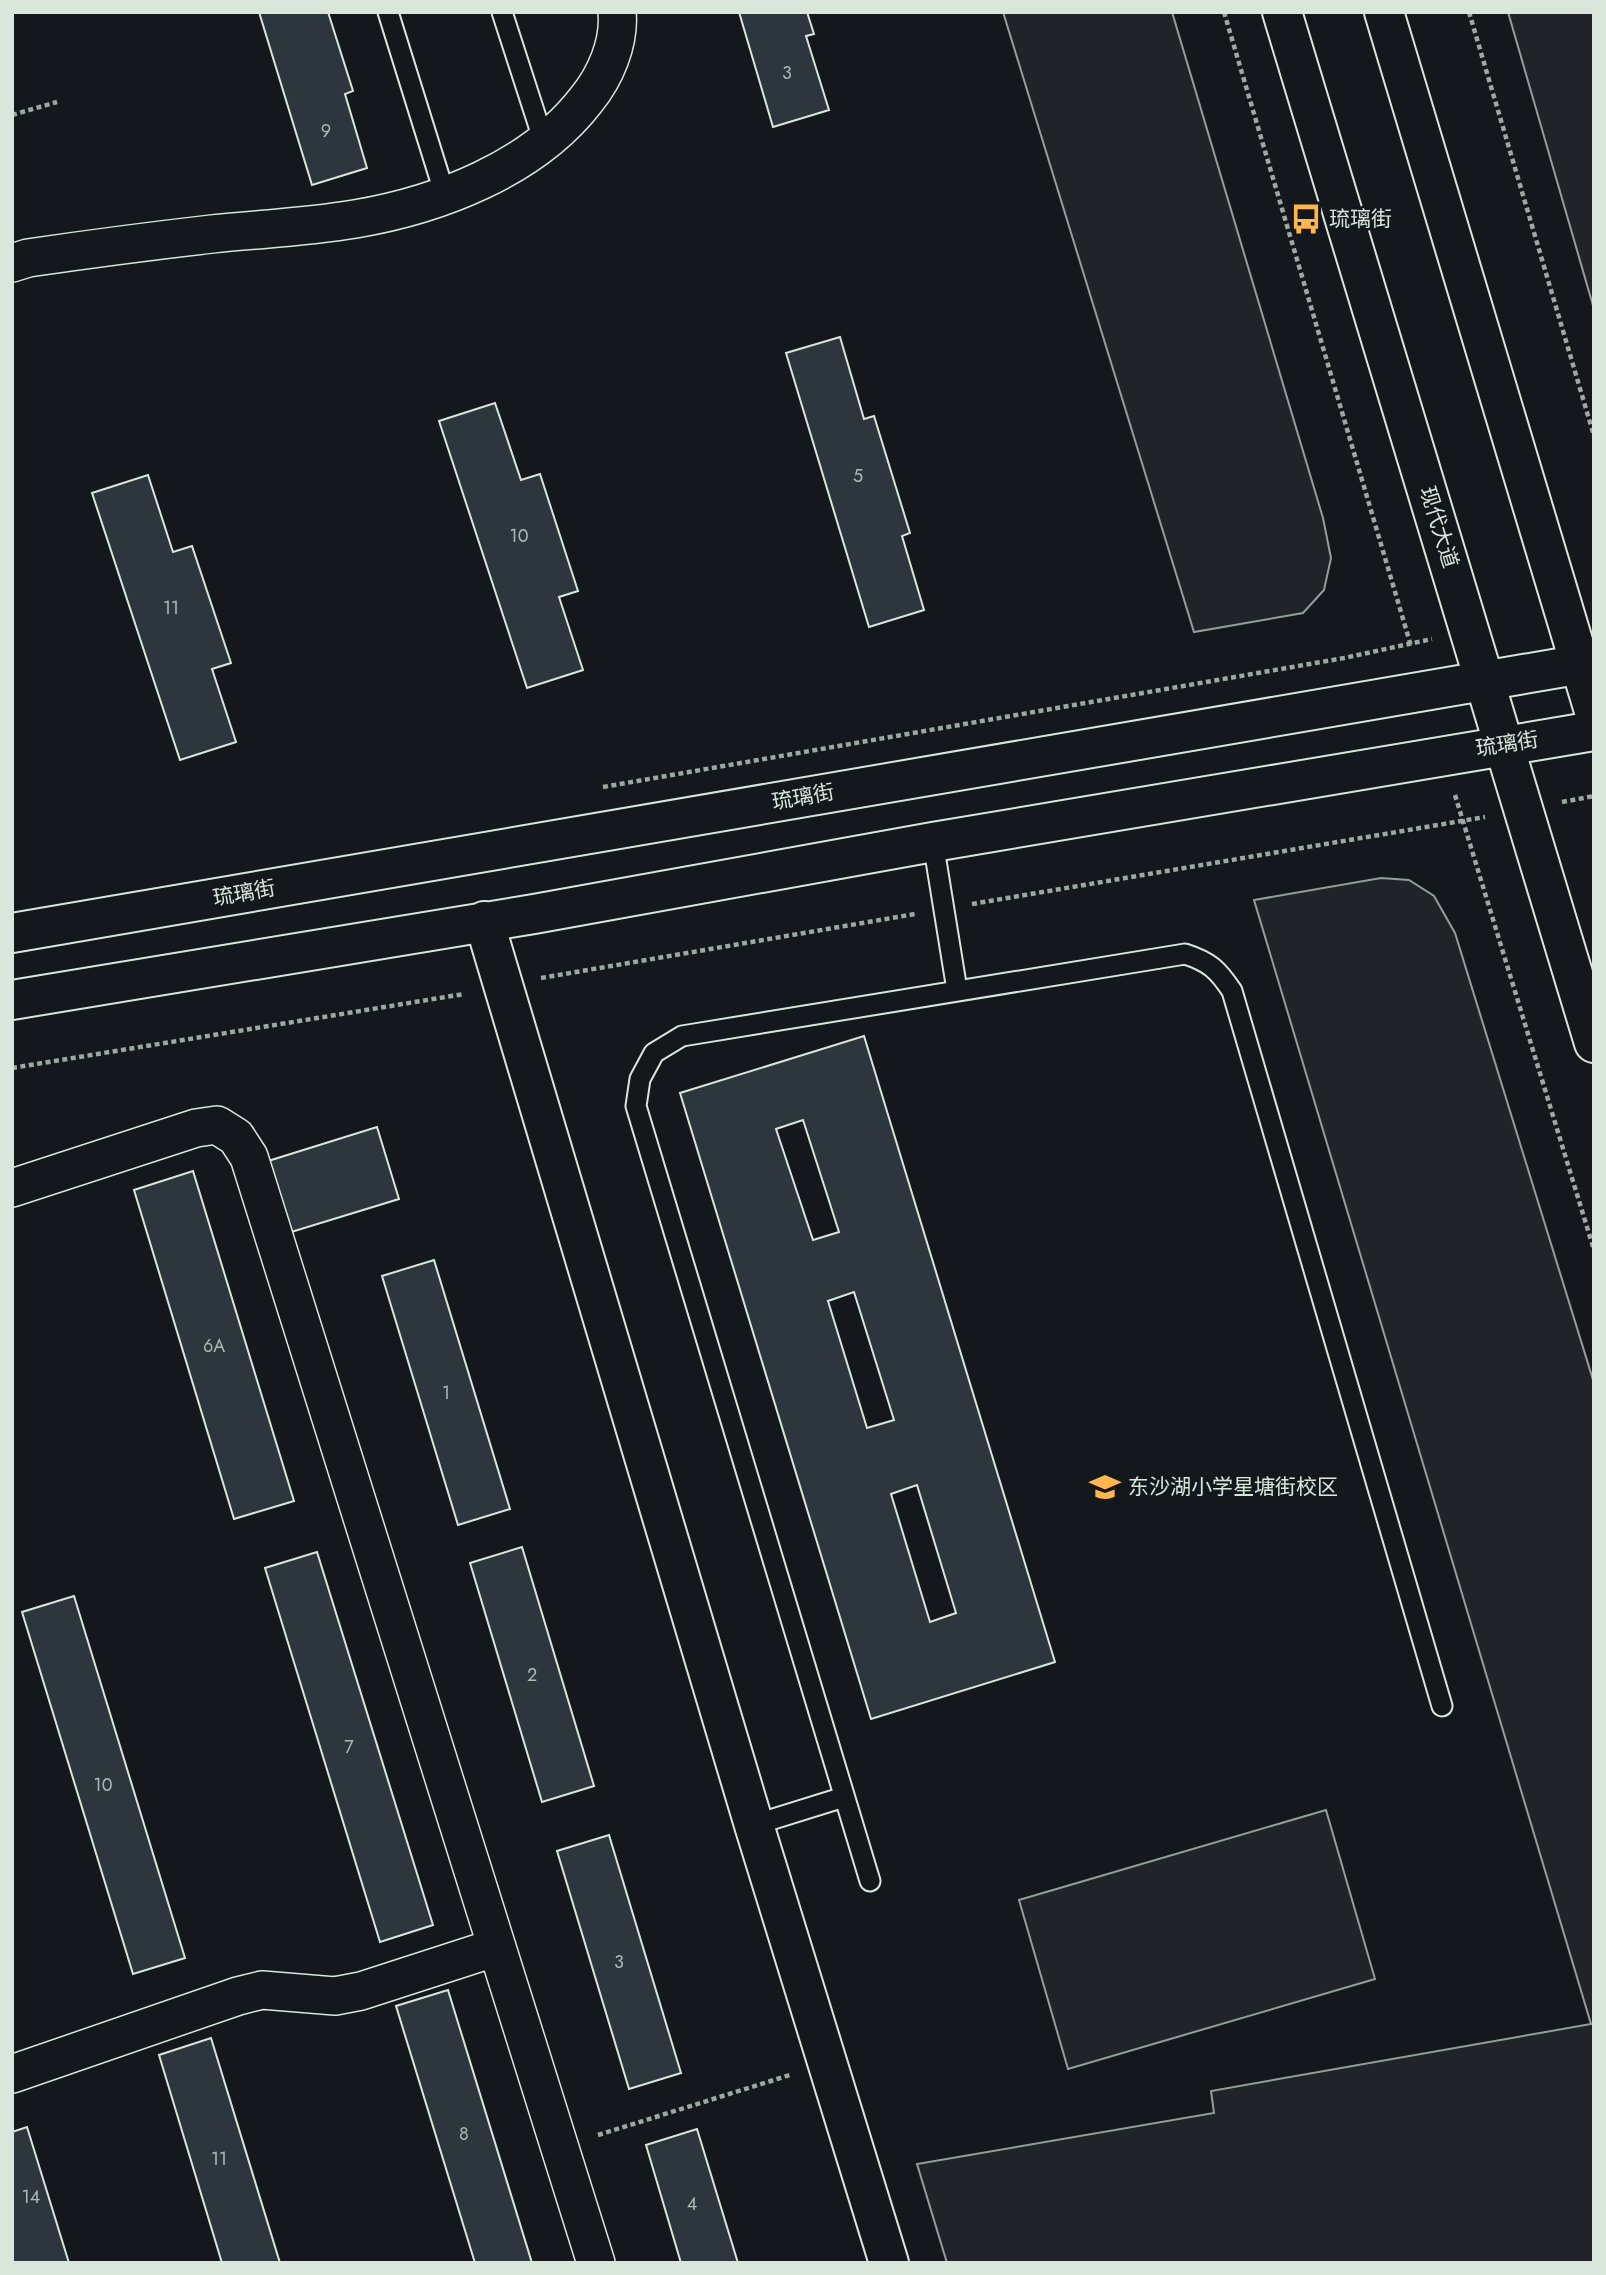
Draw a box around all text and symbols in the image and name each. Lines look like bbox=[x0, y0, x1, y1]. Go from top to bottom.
house number: 3 bbox=[782, 60, 792, 86]
house number: 9 bbox=[321, 118, 331, 144]
bus stop icon: 琉璃街 bbox=[1289, 202, 1323, 236]
place label: 琉璃街 bbox=[1329, 204, 1392, 234]
house number: 5 bbox=[853, 463, 863, 489]
street label: 现代大道 bbox=[1412, 482, 1466, 572]
house number: 10 bbox=[510, 523, 529, 549]
house number: 11 bbox=[163, 595, 179, 621]
street label: 琉璃街 bbox=[1474, 724, 1540, 764]
street label: 琉璃街 bbox=[769, 777, 837, 817]
street label: 琉璃街 bbox=[210, 873, 278, 913]
house number: 6A bbox=[203, 1333, 225, 1359]
house number: 1 bbox=[442, 1380, 450, 1406]
school or university icon: 东沙湖小学星塘街校区 bbox=[1088, 1470, 1122, 1504]
place label: 东沙湖小学星塘街校区 bbox=[1128, 1472, 1338, 1502]
house number: 2 bbox=[527, 1662, 537, 1688]
house number: 7 bbox=[344, 1734, 354, 1760]
house number: 10 bbox=[94, 1772, 113, 1798]
house number: 3 bbox=[614, 1949, 624, 1975]
house number: 8 bbox=[459, 2121, 469, 2147]
house number: 11 bbox=[211, 2146, 227, 2172]
house number: 14 bbox=[22, 2184, 40, 2210]
house number: 4 bbox=[687, 2191, 697, 2217]

